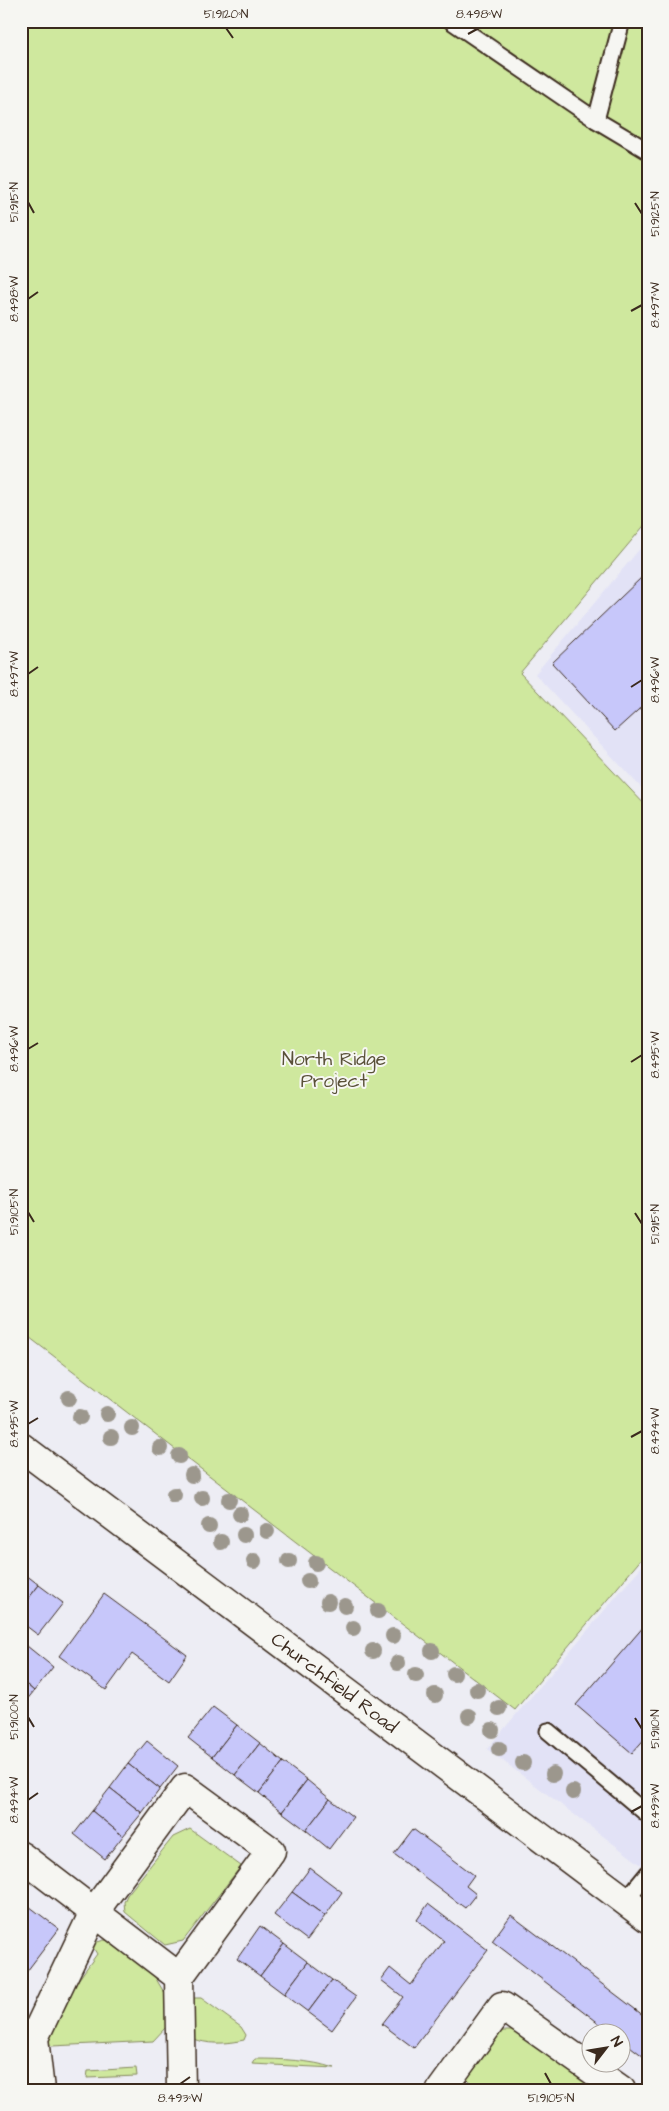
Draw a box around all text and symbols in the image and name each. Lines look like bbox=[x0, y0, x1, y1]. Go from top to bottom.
text: 51.9120°N bbox=[204, 6, 249, 23]
text: 8.498°W bbox=[456, 6, 503, 23]
text: 51.9115°N bbox=[6, 181, 23, 222]
text: 51.9125°N bbox=[647, 191, 664, 237]
text: 8.498°W bbox=[6, 275, 23, 322]
text: 8.497°W bbox=[647, 281, 664, 328]
text: 8.497°W bbox=[6, 650, 23, 697]
text: 8.496°W bbox=[647, 656, 664, 703]
text: 8.496°W bbox=[6, 1025, 23, 1072]
text: 8.495°W bbox=[647, 1031, 664, 1078]
park label: North Ridge Project bbox=[282, 1046, 386, 1095]
text: 51.9105°N bbox=[6, 1188, 23, 1235]
text: 51.9115°N bbox=[647, 1203, 664, 1244]
text: 8.495°W bbox=[6, 1400, 23, 1447]
text: 8.494°W bbox=[647, 1407, 664, 1454]
street label: Churchfield Road bbox=[265, 1626, 403, 1740]
text: 51.9100°N bbox=[6, 1694, 23, 1740]
text: 51.9110°N bbox=[647, 1709, 664, 1749]
text: 8.494°W bbox=[6, 1776, 23, 1823]
text: 8.493°W bbox=[647, 1783, 664, 1828]
north arrow bbox=[582, 2024, 632, 2074]
text: N bbox=[605, 2033, 627, 2051]
text: 8.493°W bbox=[158, 2090, 203, 2107]
text: 51.9105°N bbox=[528, 2090, 575, 2107]

